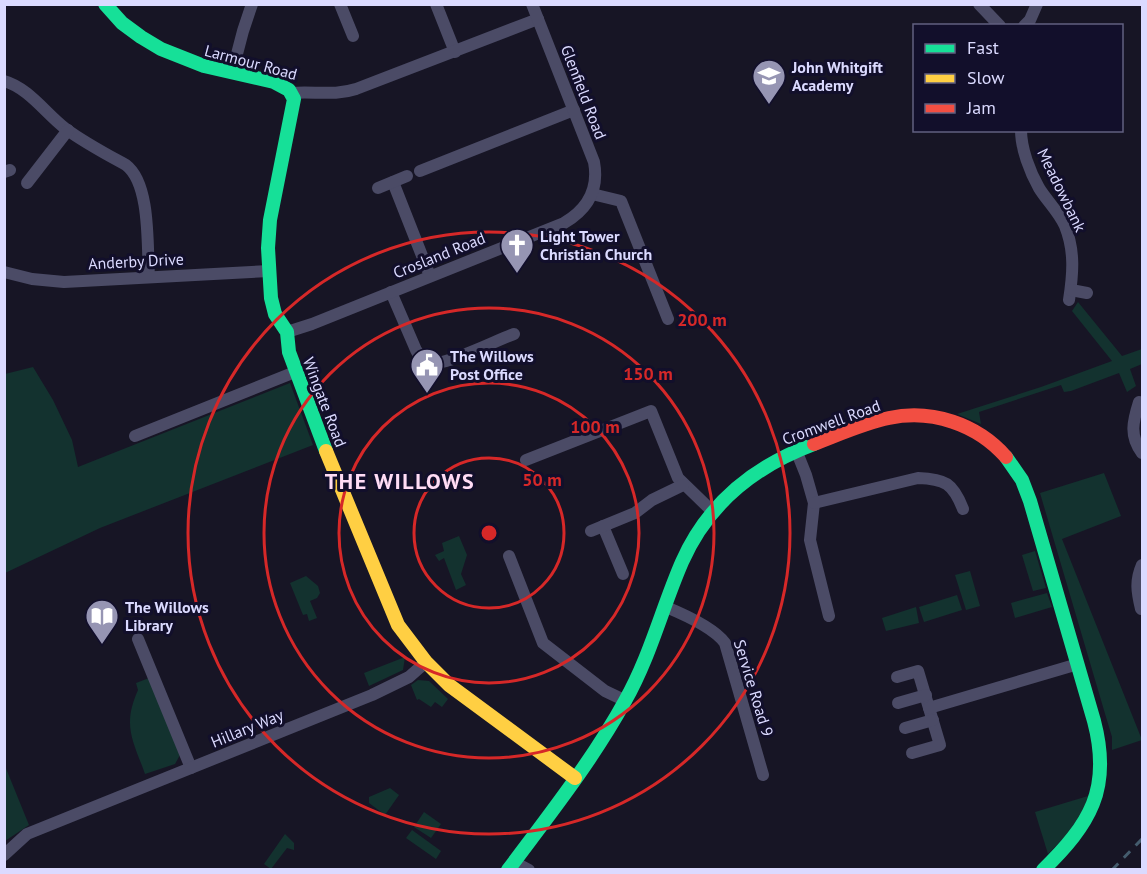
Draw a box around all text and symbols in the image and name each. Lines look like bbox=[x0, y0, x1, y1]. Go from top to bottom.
legend bbox=[913, 24, 1123, 132]
text: Fast bbox=[967, 36, 999, 59]
street label: Larmour Road bbox=[202, 40, 300, 84]
street label: Glenfield Road bbox=[557, 42, 611, 142]
place label: John Whitgift Academy bbox=[791, 57, 883, 95]
school or university icon: John Whitgift Academy bbox=[751, 58, 787, 105]
text: Slow bbox=[967, 66, 1005, 89]
text: Jam bbox=[966, 96, 996, 119]
street label: Meadowbank bbox=[1033, 145, 1091, 235]
place label: Light Tower Christian Church bbox=[540, 226, 652, 264]
street label: Crosland Road bbox=[390, 227, 488, 283]
church icon: Light Tower Christian Church bbox=[499, 227, 535, 274]
street label: Anderby Drive bbox=[88, 249, 184, 273]
text: 200 m bbox=[677, 308, 727, 331]
place label: The Willows Post Office bbox=[450, 346, 534, 384]
public building icon: The Willows Post Office bbox=[409, 347, 445, 394]
street label: Wingate Road bbox=[299, 354, 351, 450]
text: 150 m bbox=[623, 362, 673, 385]
street label: Cromwell Road bbox=[779, 395, 883, 449]
text: 100 m bbox=[570, 415, 620, 438]
district label: THE WILLOWS bbox=[325, 467, 475, 495]
text: 50 m bbox=[522, 468, 562, 491]
centre of rings bbox=[479, 523, 499, 543]
place label: The Willows Library bbox=[125, 597, 209, 635]
library icon: The Willows Library bbox=[84, 598, 120, 645]
street label: Service Road 9 bbox=[730, 637, 778, 739]
street label: Hillary Way bbox=[208, 704, 287, 752]

